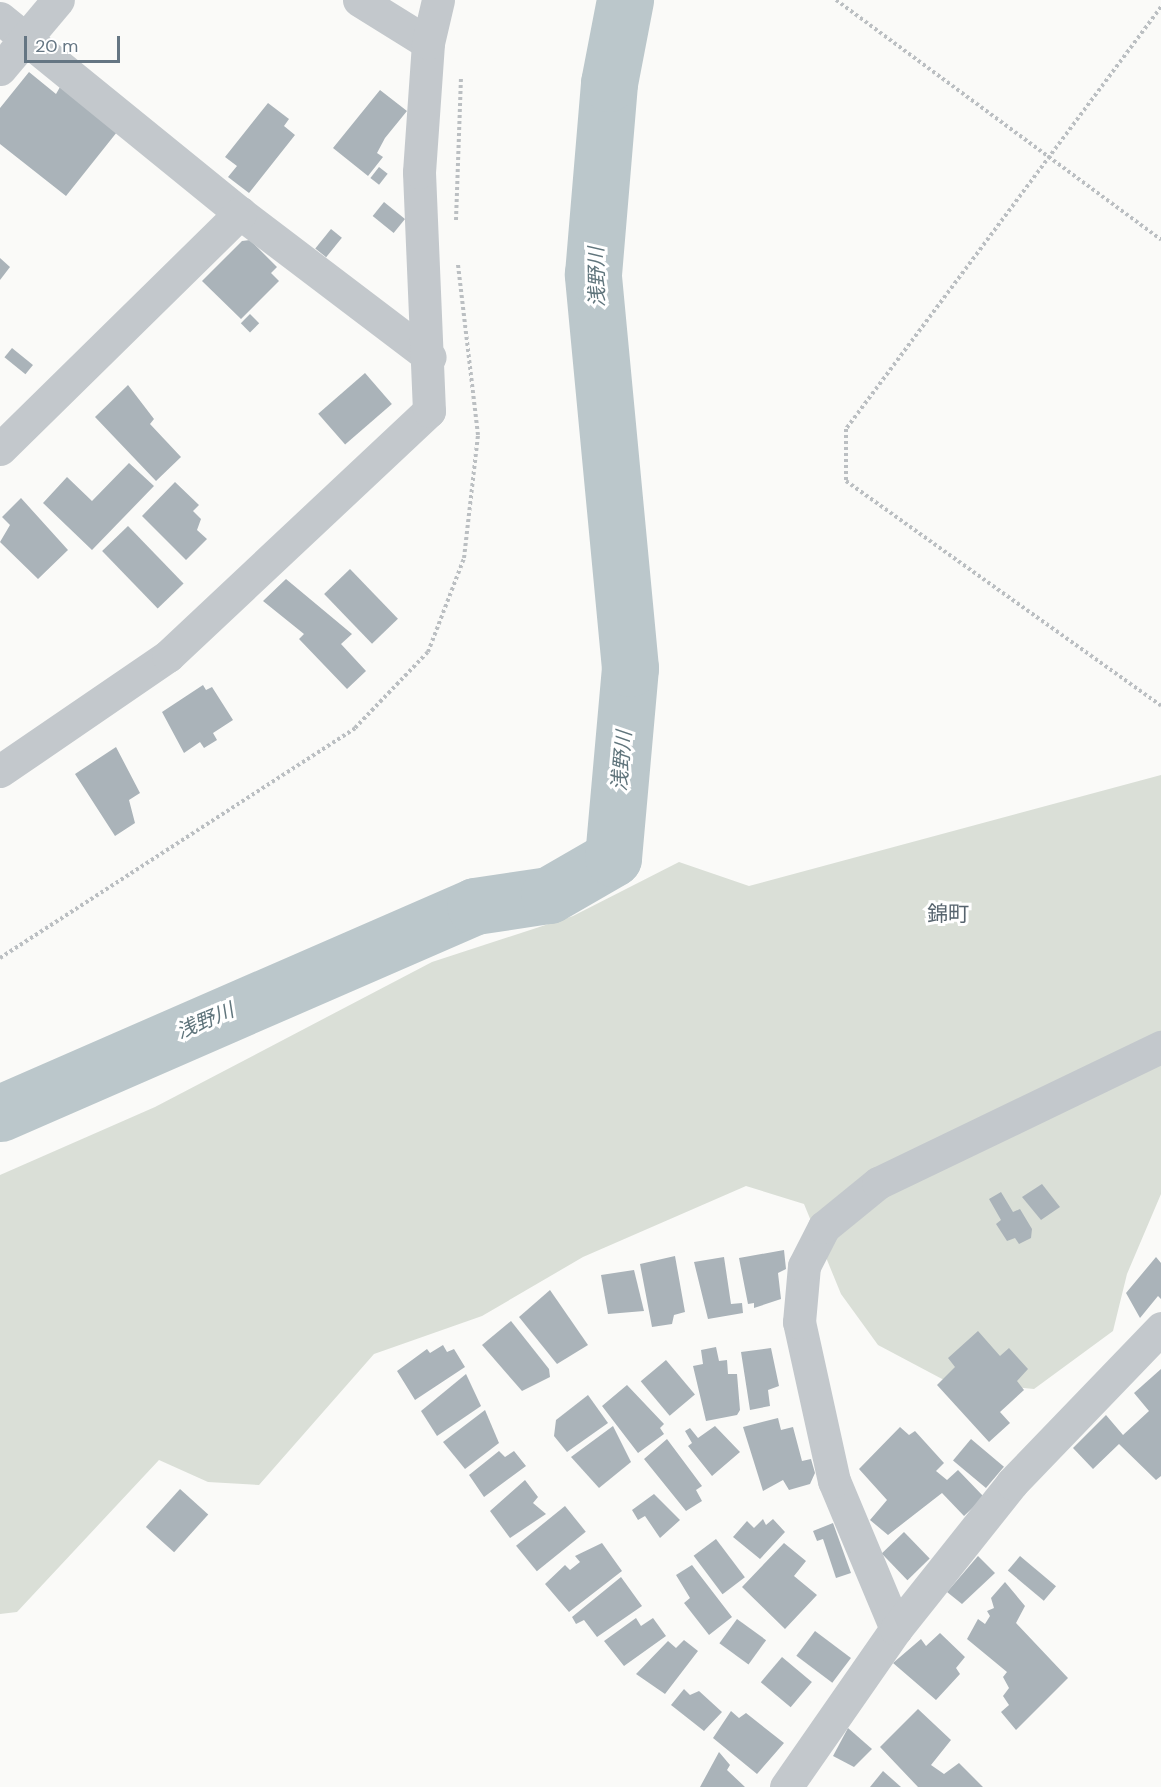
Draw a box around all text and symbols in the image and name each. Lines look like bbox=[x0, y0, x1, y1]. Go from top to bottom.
scale bar bbox=[27, 24, 123, 62]
text: 20 m bbox=[35, 34, 78, 58]
water label: 浅野川 bbox=[584, 247, 610, 307]
water label: 浅野川 bbox=[607, 730, 637, 792]
district label: 錦町 bbox=[927, 901, 969, 927]
water label: 浅野川 bbox=[173, 998, 237, 1044]

